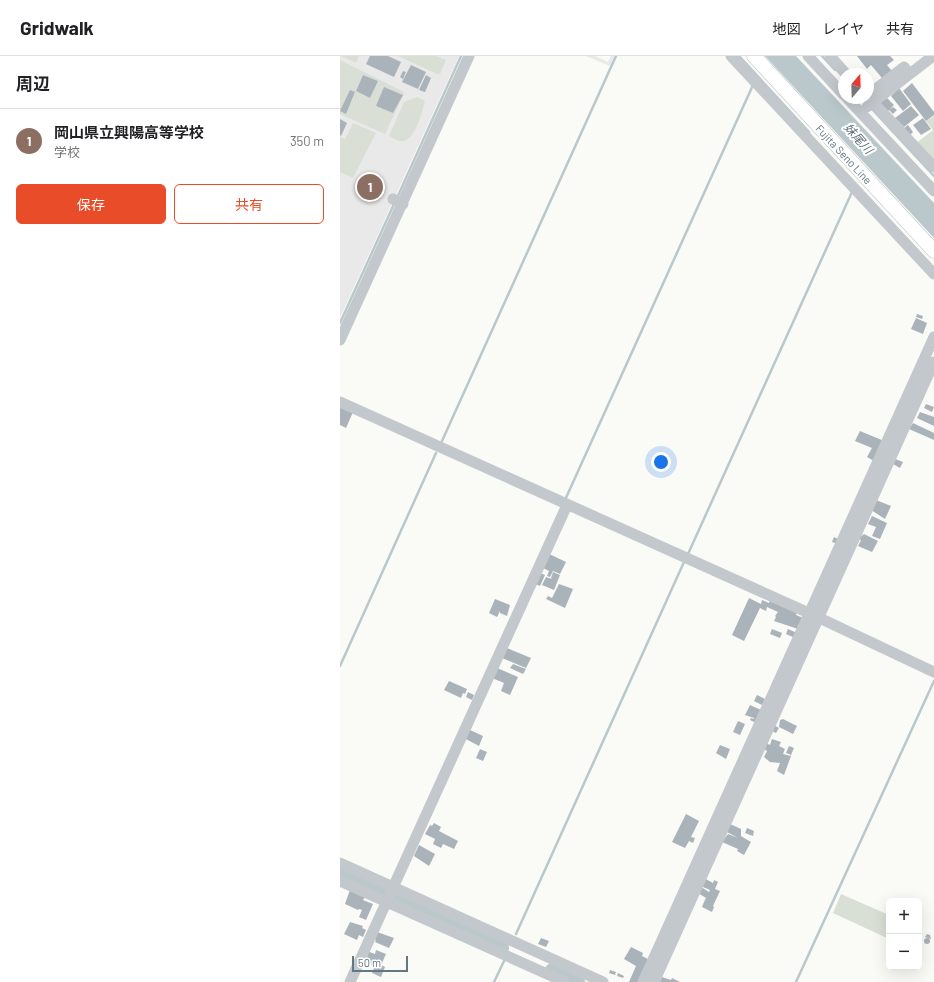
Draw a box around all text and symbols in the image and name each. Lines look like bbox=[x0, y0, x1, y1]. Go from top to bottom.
text: Gridwalk bbox=[20, 16, 94, 39]
text: 地図 bbox=[772, 20, 800, 37]
text: レイヤ bbox=[822, 20, 864, 37]
text: 共有 bbox=[886, 20, 914, 37]
north arrow bbox=[838, 68, 874, 104]
text: 周辺 bbox=[16, 73, 50, 93]
water label: 妹尾川 bbox=[842, 120, 878, 158]
street label: Fujita Seno Line bbox=[813, 122, 875, 186]
text: 岡山県立興陽高等学校 bbox=[54, 123, 204, 141]
text: 1 bbox=[27, 133, 31, 149]
text: 350 m bbox=[290, 133, 324, 149]
text: 学校 bbox=[54, 144, 80, 160]
pin: 1 bbox=[357, 172, 383, 202]
button: 保存 bbox=[16, 184, 166, 224]
button: 共有 bbox=[174, 184, 324, 224]
your location bbox=[651, 452, 671, 472]
map controls bbox=[886, 898, 922, 970]
button: + bbox=[886, 898, 922, 934]
button: − bbox=[886, 934, 922, 970]
scale bar bbox=[352, 954, 408, 973]
text: 50 m bbox=[358, 956, 381, 969]

